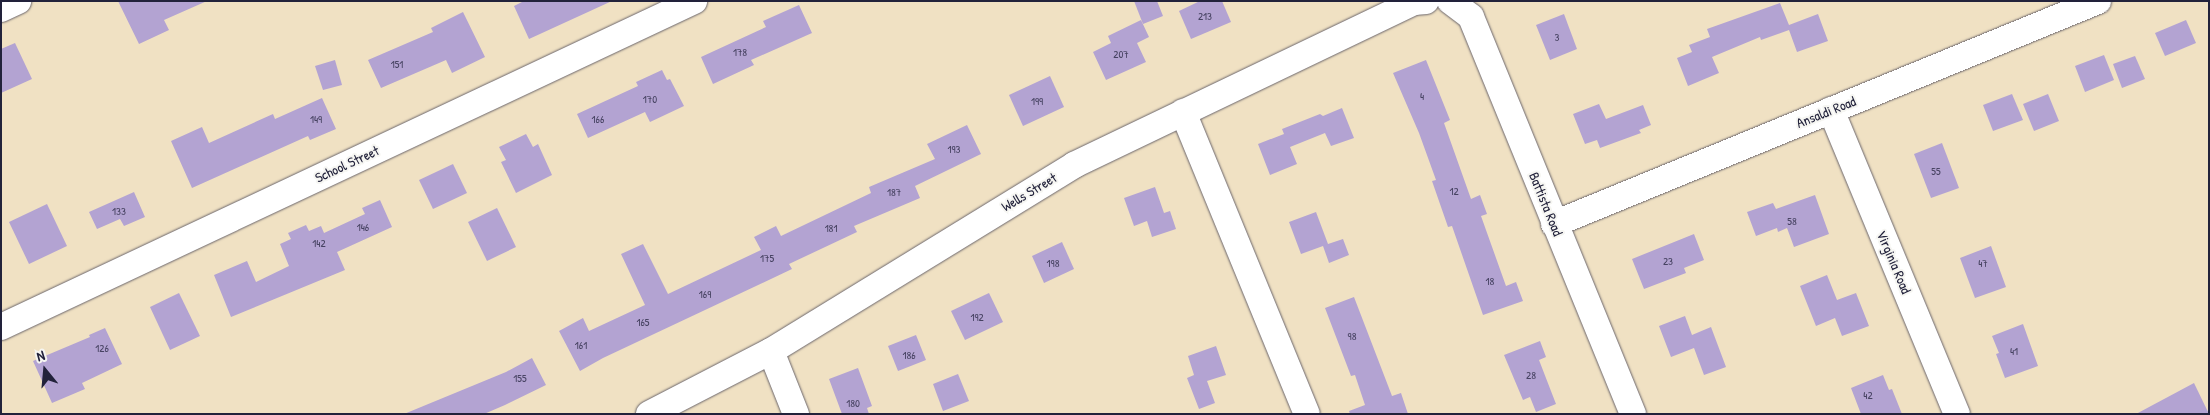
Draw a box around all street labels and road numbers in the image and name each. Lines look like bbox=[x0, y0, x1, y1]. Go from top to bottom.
street label: Ansaldi Road bbox=[1794, 93, 1858, 131]
street label: School Street bbox=[312, 142, 382, 186]
street label: Wells Street bbox=[998, 169, 1060, 215]
street label: Battista Road bbox=[1526, 170, 1566, 238]
street label: Virginia Road bbox=[1873, 228, 1915, 296]

